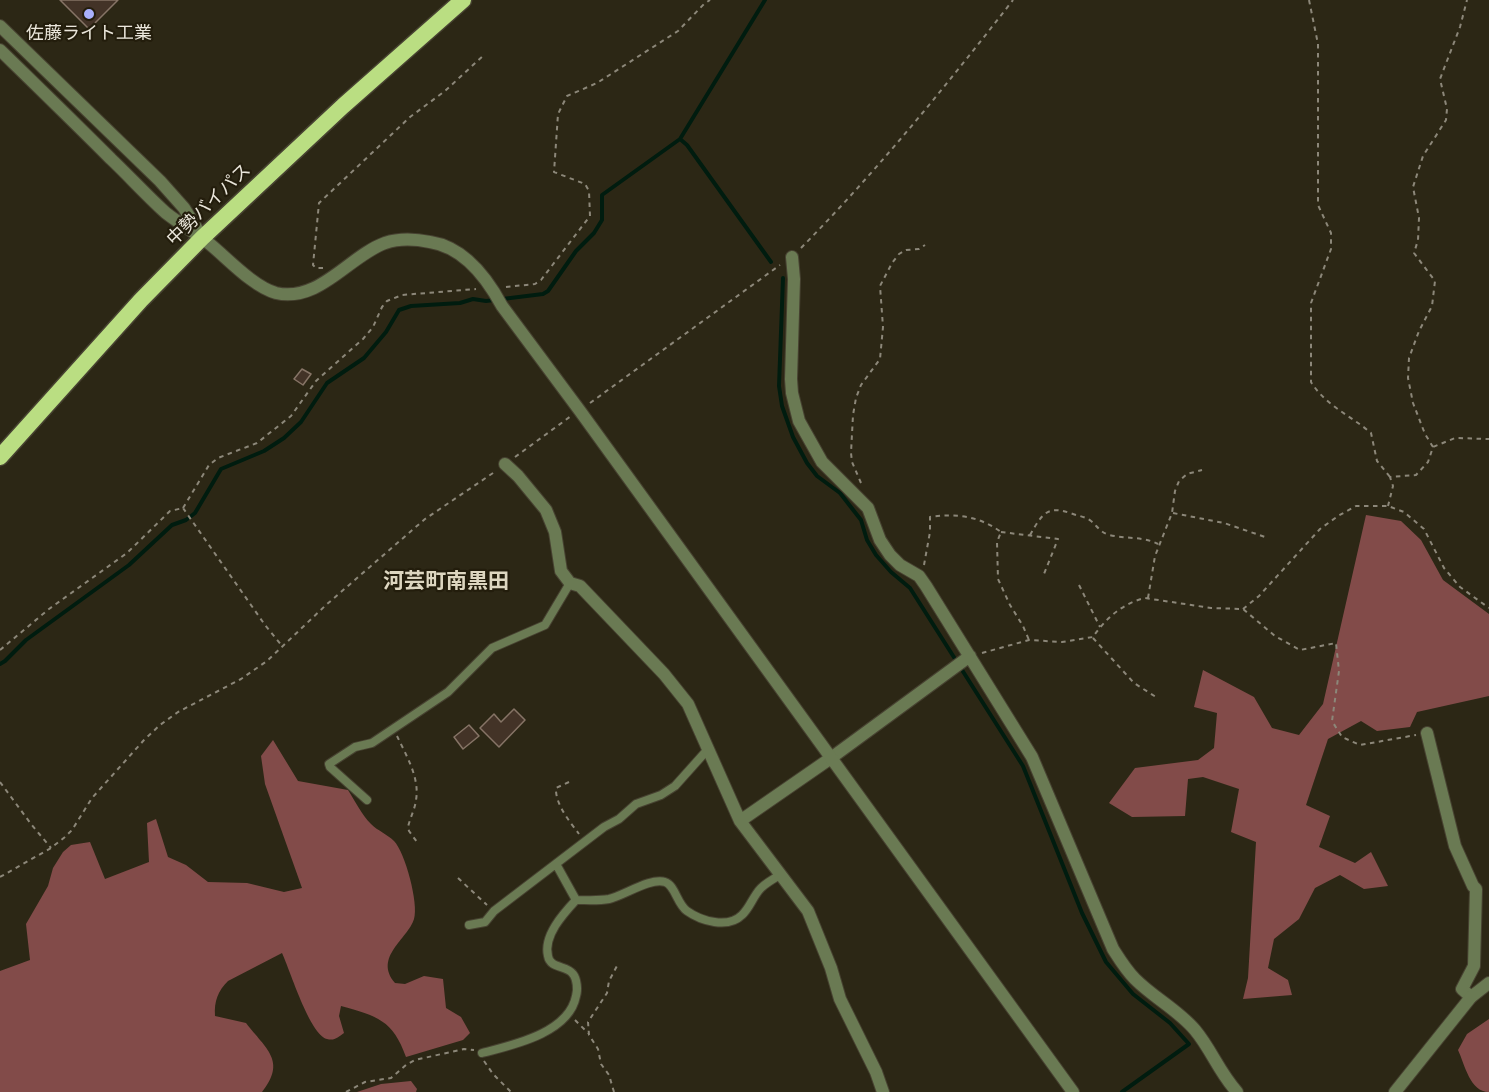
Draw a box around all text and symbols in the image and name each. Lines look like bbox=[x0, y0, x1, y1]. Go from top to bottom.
marker: 佐藤ライト工業 bbox=[82, 7, 96, 21]
place label: 佐藤ライト工業 bbox=[26, 23, 152, 45]
street label: 中勢バイパス bbox=[163, 160, 255, 250]
district label: 河芸町南黒田 bbox=[383, 569, 509, 595]

